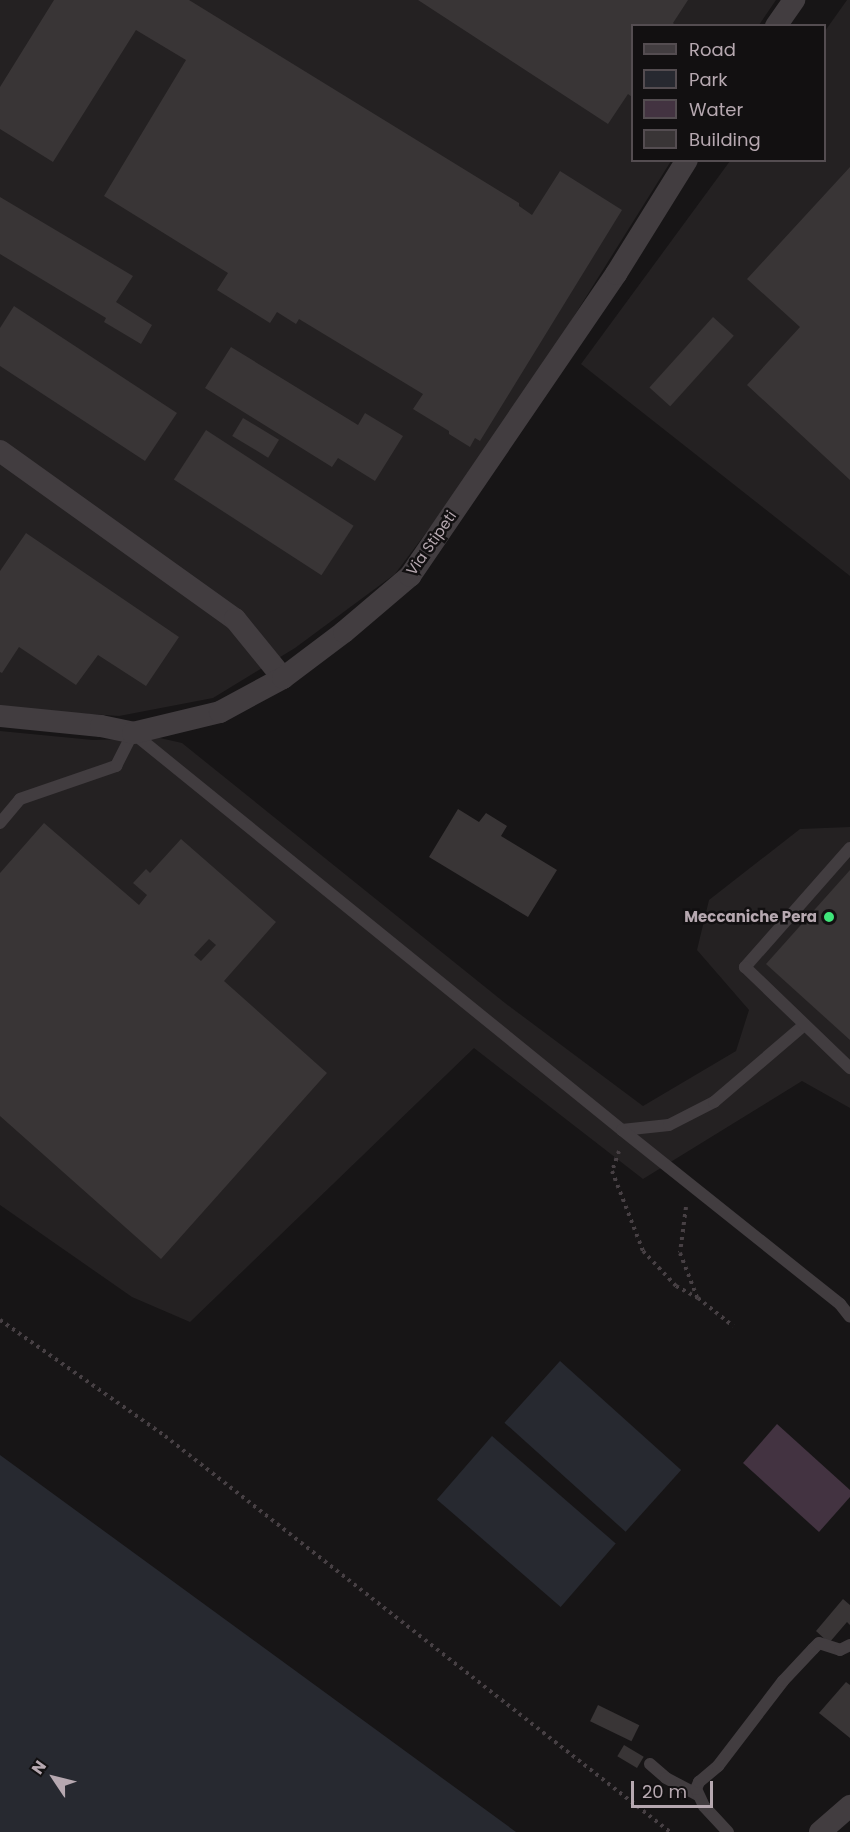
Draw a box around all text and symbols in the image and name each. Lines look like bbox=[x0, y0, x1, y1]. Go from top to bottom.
legend bbox=[631, 24, 826, 162]
text: Road bbox=[689, 37, 736, 62]
text: Park bbox=[689, 67, 728, 92]
text: Water bbox=[689, 97, 743, 122]
text: Building bbox=[689, 127, 761, 152]
street label: Via Stipeti bbox=[402, 507, 460, 579]
place label: Meccaniche Pera bbox=[684, 908, 817, 926]
marker: Meccaniche Pera bbox=[822, 910, 836, 924]
north arrow bbox=[24, 1748, 84, 1808]
text: N bbox=[26, 1756, 52, 1779]
scale bar bbox=[634, 1769, 716, 1807]
text: 20 m bbox=[642, 1779, 687, 1804]

